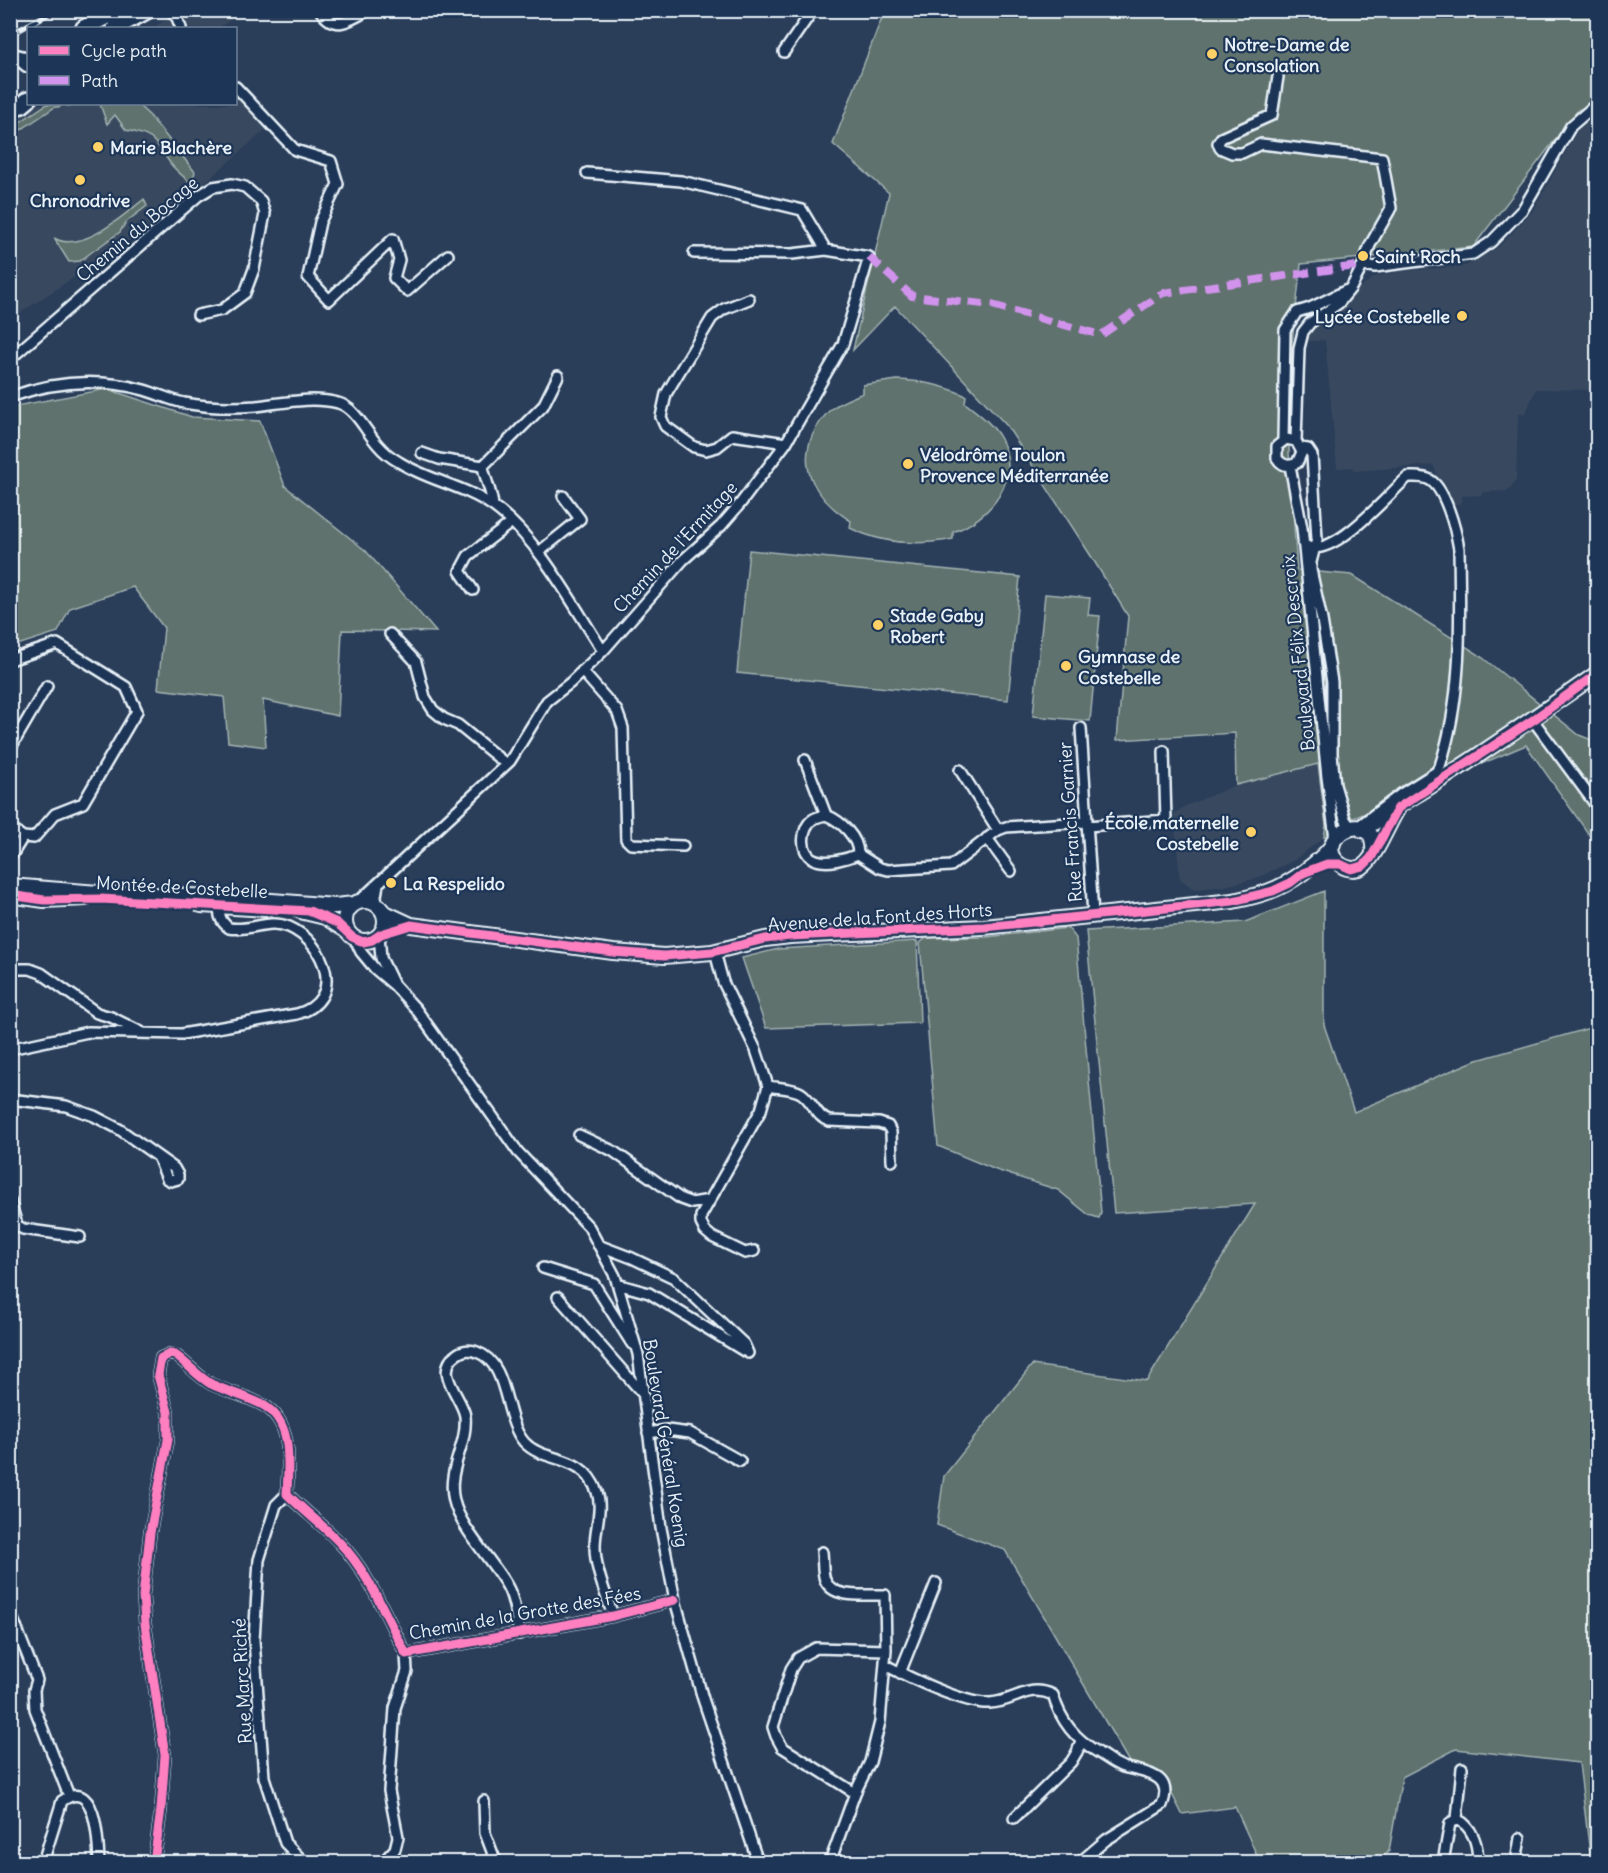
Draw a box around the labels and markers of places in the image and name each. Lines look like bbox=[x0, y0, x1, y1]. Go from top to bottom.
place label: Notre-Dame de Consolation bbox=[1224, 33, 1350, 77]
marker: Notre-Dame de Consolation bbox=[1205, 47, 1219, 61]
place label: Marie Blachère bbox=[110, 136, 232, 159]
marker: Marie Blachère bbox=[91, 140, 105, 154]
marker: Chronodrive bbox=[73, 173, 87, 187]
place label: Chronodrive bbox=[30, 189, 131, 212]
place label: Saint Roch bbox=[1375, 245, 1462, 268]
marker: Saint Roch bbox=[1356, 249, 1370, 263]
place label: Lycée Costebelle bbox=[1315, 305, 1450, 328]
marker: Lycée Costebelle bbox=[1455, 309, 1469, 323]
place label: Vélodrôme Toulon Provence Méditerranée bbox=[920, 443, 1109, 487]
marker: Vélodrôme Toulon Provence Méditerranée bbox=[901, 457, 915, 471]
place label: Stade Gaby Robert bbox=[890, 604, 984, 648]
marker: Stade Gaby Robert bbox=[871, 618, 885, 632]
place label: Gymnase de Costebelle bbox=[1078, 645, 1180, 689]
marker: Gymnase de Costebelle bbox=[1059, 659, 1073, 673]
place label: École maternelle Costebelle bbox=[1105, 811, 1239, 855]
marker: École maternelle Costebelle bbox=[1244, 825, 1258, 839]
place label: La Respelido bbox=[403, 872, 505, 895]
marker: La Respelido bbox=[384, 876, 398, 890]

